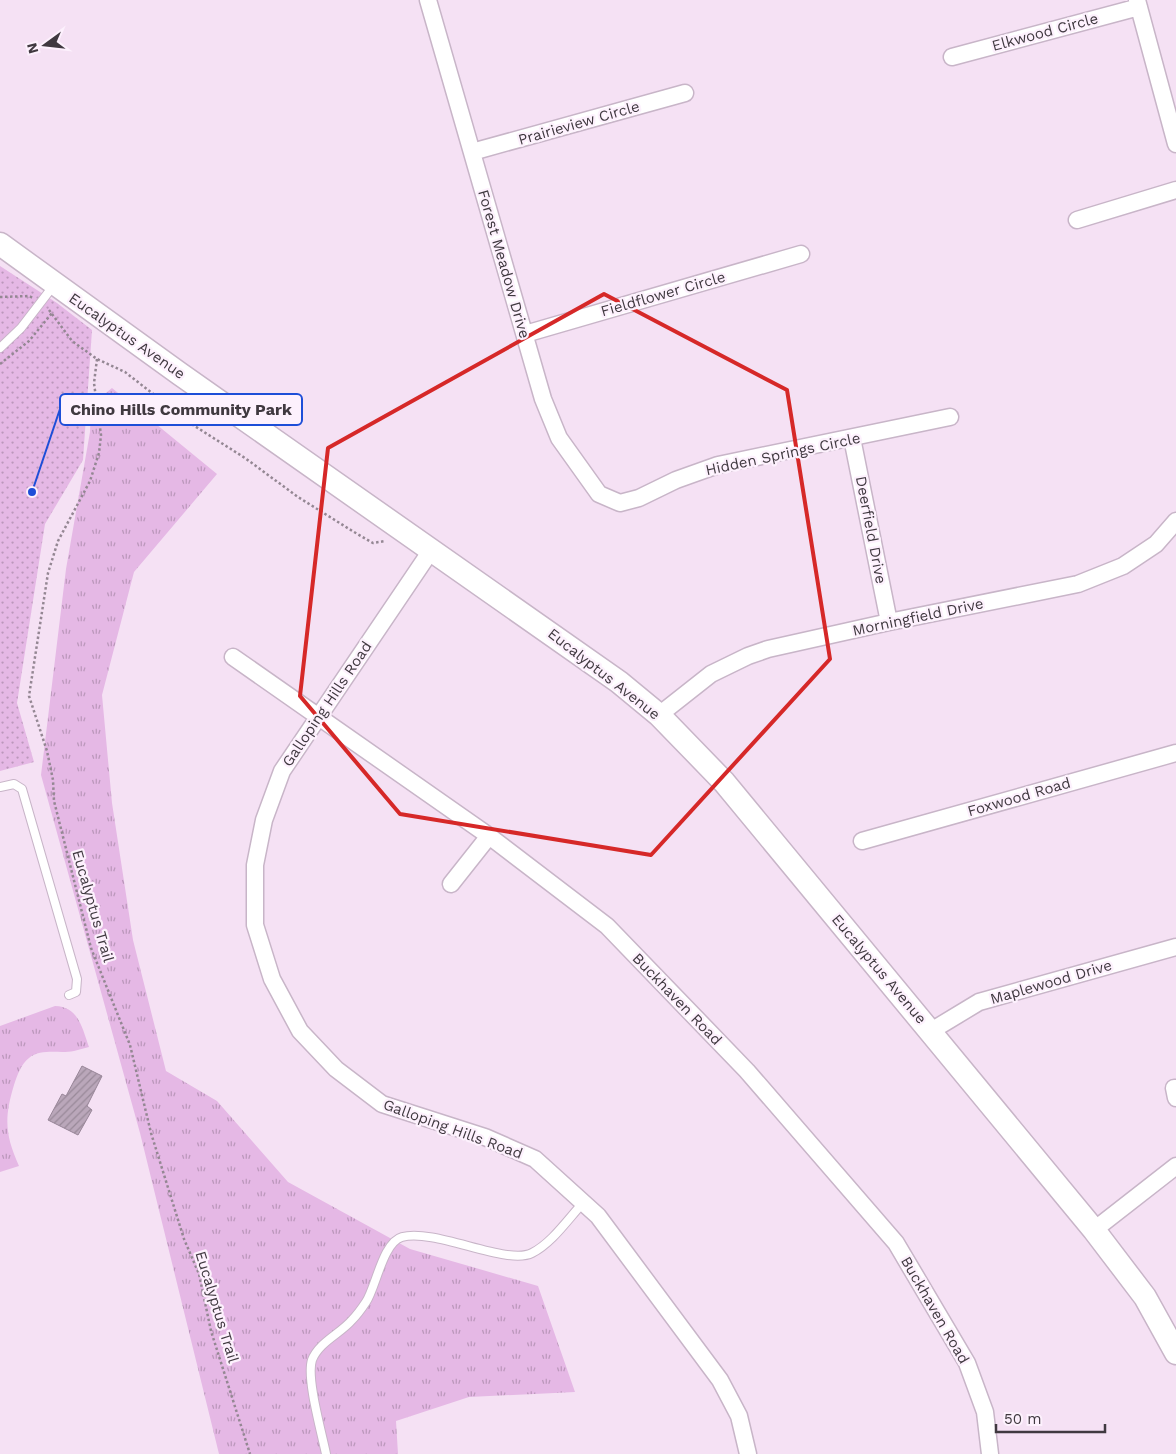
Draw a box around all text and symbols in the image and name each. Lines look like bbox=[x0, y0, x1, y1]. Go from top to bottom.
street label: Elkwood Circle bbox=[990, 9, 1100, 55]
north arrow bbox=[20, 20, 70, 70]
text: N bbox=[23, 41, 42, 55]
street label: Prairieview Circle bbox=[516, 97, 642, 149]
street label: Forest Meadow Drive bbox=[474, 188, 534, 340]
street label: Fieldflower Circle bbox=[599, 268, 727, 320]
street label: Eucalyptus Avenue bbox=[65, 289, 189, 383]
callout: Chino Hills Community Park bbox=[60, 394, 302, 425]
text: Chino Hills Community Park bbox=[70, 400, 292, 419]
street label: Hidden Springs Circle bbox=[704, 429, 862, 479]
street label: Deerfield Drive bbox=[852, 475, 890, 585]
street label: Morningfield Drive bbox=[851, 594, 985, 640]
street label: Eucalyptus Avenue bbox=[544, 625, 664, 723]
street label: Galloping Hills Road bbox=[278, 638, 376, 770]
street label: Foxwood Road bbox=[965, 774, 1073, 820]
street label: Eucalyptus Trail bbox=[68, 848, 118, 965]
street label: Eucalyptus Avenue bbox=[828, 910, 930, 1028]
street label: Buckhaven Road bbox=[629, 949, 725, 1049]
street label: Maplewood Drive bbox=[988, 956, 1114, 1008]
street label: Galloping Hills Road bbox=[381, 1095, 525, 1163]
street label: Eucalyptus Trail bbox=[191, 1249, 243, 1365]
street label: Buckhaven Road bbox=[897, 1253, 973, 1367]
scale bar bbox=[996, 1402, 1105, 1434]
text: 50 m bbox=[1004, 1410, 1041, 1428]

